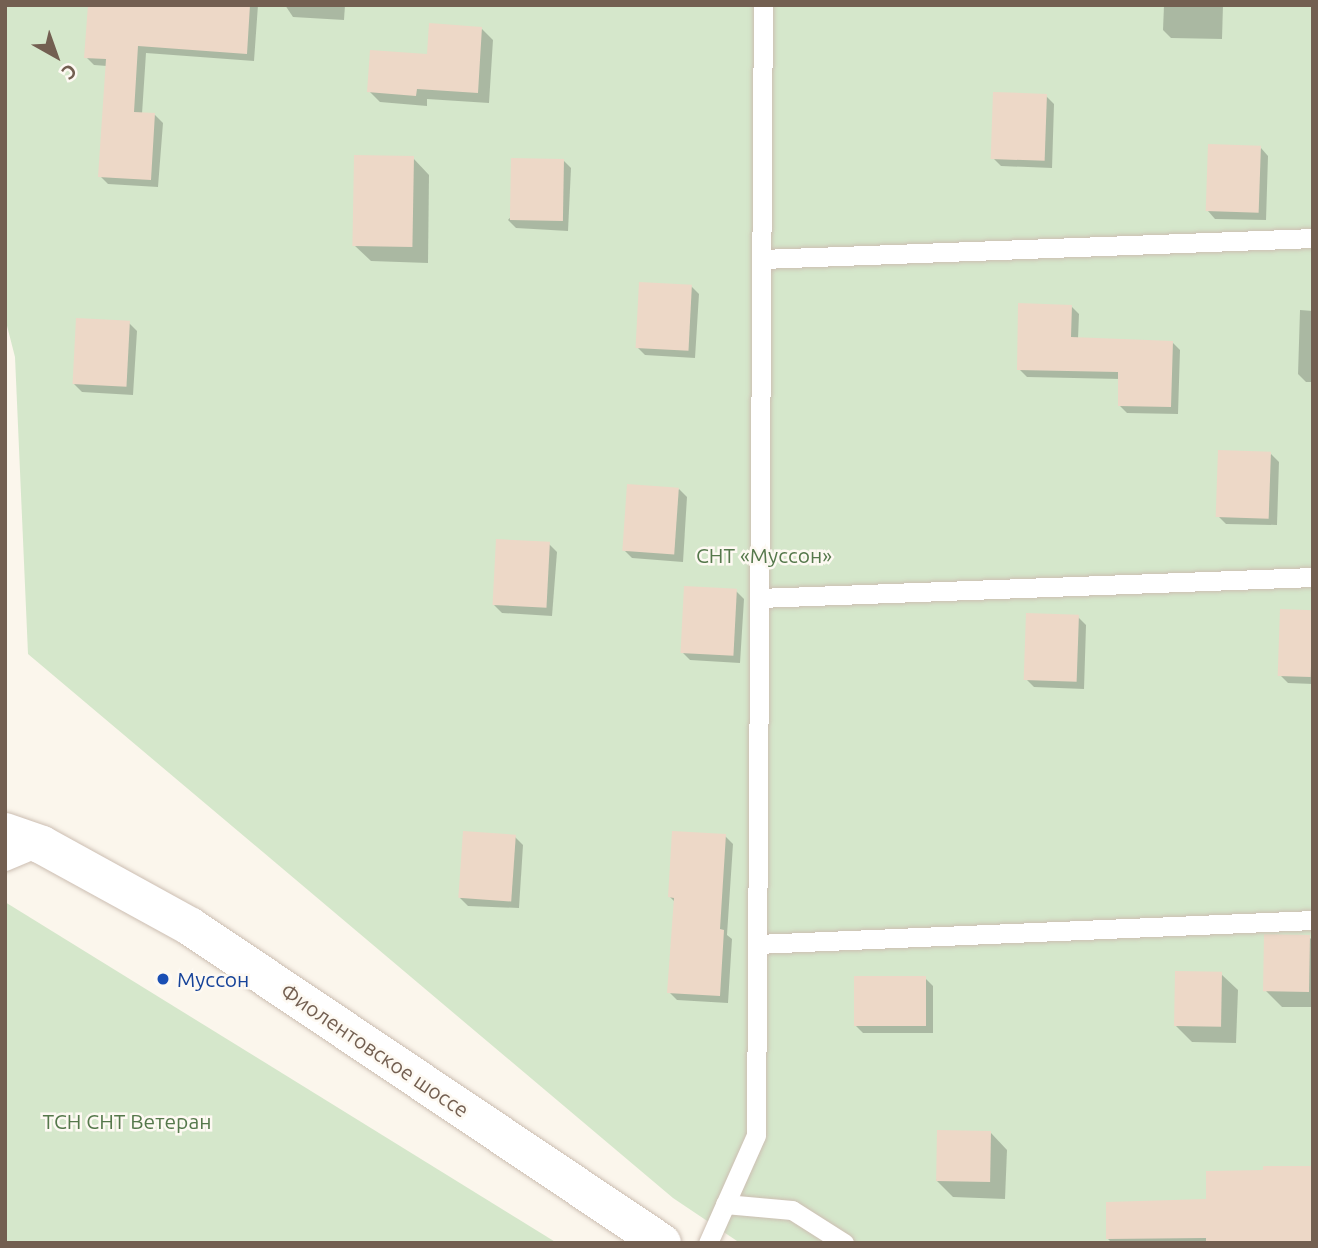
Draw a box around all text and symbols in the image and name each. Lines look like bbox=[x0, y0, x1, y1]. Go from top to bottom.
north arrow bbox=[21, 21, 91, 91]
text: С bbox=[58, 60, 81, 84]
park label: СНТ «Муссон» bbox=[696, 542, 832, 568]
place label: Муссон bbox=[177, 966, 249, 992]
marker: Муссон bbox=[155, 971, 171, 987]
street label: Фиолентовское шоссе bbox=[276, 978, 474, 1122]
park label: ТСН СНТ Ветеран bbox=[43, 1108, 211, 1134]

